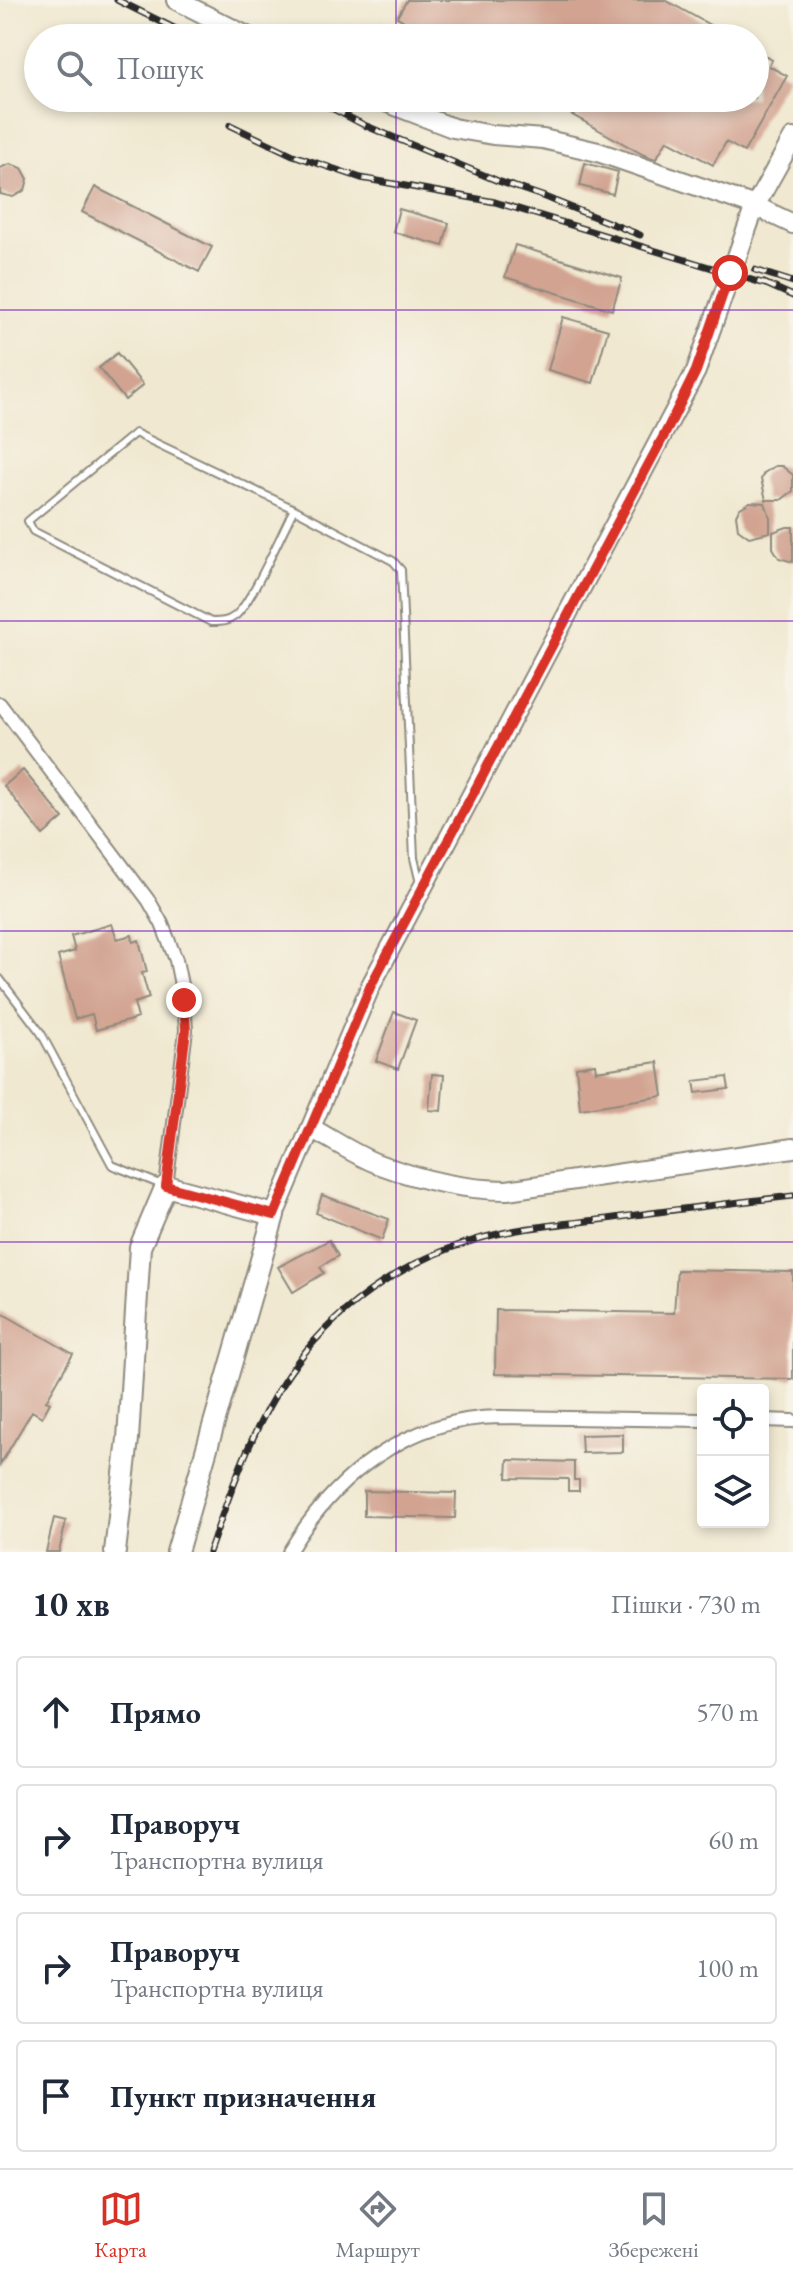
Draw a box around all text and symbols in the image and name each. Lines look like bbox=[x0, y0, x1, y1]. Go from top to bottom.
search box bbox=[24, 24, 769, 112]
icon: search bbox=[52, 46, 96, 90]
text: Пошук bbox=[116, 49, 204, 88]
route start bbox=[712, 255, 748, 291]
route end bbox=[166, 982, 202, 1018]
map controls bbox=[697, 1384, 769, 1528]
button: locate bbox=[697, 1384, 769, 1456]
button: layers bbox=[697, 1456, 769, 1528]
text: 10 хв bbox=[32, 1582, 110, 1626]
text: Пішки · 730 m bbox=[610, 1587, 761, 1621]
icon: ahead bbox=[34, 1690, 78, 1734]
text: Прямо bbox=[110, 1693, 201, 1732]
text: 570 m bbox=[696, 1695, 759, 1729]
text: Праворуч bbox=[110, 1804, 240, 1843]
icon: right bbox=[34, 1818, 78, 1862]
text: 60 m bbox=[709, 1823, 759, 1857]
text: Транспортна вулиця bbox=[110, 1843, 324, 1877]
text: Праворуч bbox=[110, 1932, 240, 1971]
icon: right bbox=[34, 1946, 78, 1990]
text: 100 m bbox=[696, 1951, 759, 1985]
text: Транспортна вулиця bbox=[110, 1971, 324, 2005]
icon: arrive bbox=[34, 2074, 78, 2118]
text: Пункт призначення bbox=[110, 2077, 376, 2116]
tab: Карта bbox=[94, 2187, 147, 2264]
tab: Маршрут bbox=[335, 2187, 420, 2264]
tab: Збережені bbox=[608, 2187, 699, 2264]

